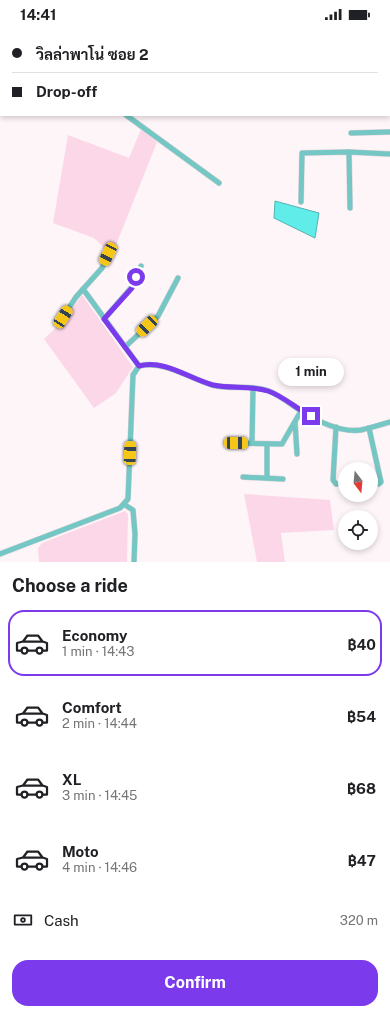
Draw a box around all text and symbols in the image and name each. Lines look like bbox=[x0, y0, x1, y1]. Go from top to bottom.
text: 14:41 bbox=[20, 6, 57, 23]
text: วิลล่าพาโน่ ซอย 2 bbox=[36, 46, 148, 63]
text: Drop-off bbox=[36, 83, 97, 100]
car bbox=[97, 241, 119, 267]
route start bbox=[127, 268, 145, 286]
car bbox=[51, 304, 75, 330]
car bbox=[134, 313, 160, 339]
callout: 1 min bbox=[278, 358, 344, 386]
text: 1 min bbox=[295, 364, 327, 379]
route end bbox=[302, 407, 320, 425]
car bbox=[224, 437, 248, 449]
car bbox=[124, 441, 136, 465]
north arrow bbox=[338, 462, 378, 502]
map controls bbox=[338, 462, 378, 550]
button: locate bbox=[338, 510, 378, 550]
text: Choose a ride bbox=[12, 575, 128, 596]
icon: car bbox=[14, 625, 50, 661]
text: Economy bbox=[62, 627, 127, 644]
text: ฿40 bbox=[347, 636, 376, 653]
text: 1 min · 14:43 bbox=[62, 644, 134, 659]
icon: car bbox=[14, 697, 50, 733]
text: Comfort bbox=[62, 699, 122, 716]
text: ฿54 bbox=[347, 708, 376, 725]
text: 2 min · 14:44 bbox=[62, 716, 137, 731]
icon: car bbox=[14, 769, 50, 805]
text: XL bbox=[62, 771, 81, 788]
text: ฿68 bbox=[347, 780, 376, 797]
text: 3 min · 14:45 bbox=[62, 788, 137, 803]
icon: car bbox=[14, 841, 50, 877]
text: Moto bbox=[62, 843, 99, 860]
text: ฿47 bbox=[348, 852, 376, 869]
text: 4 min · 14:46 bbox=[62, 860, 137, 875]
icon: cash bbox=[12, 909, 34, 931]
text: Cash bbox=[44, 912, 79, 929]
text: 320 m bbox=[340, 913, 378, 928]
button: Confirm bbox=[12, 960, 378, 1006]

